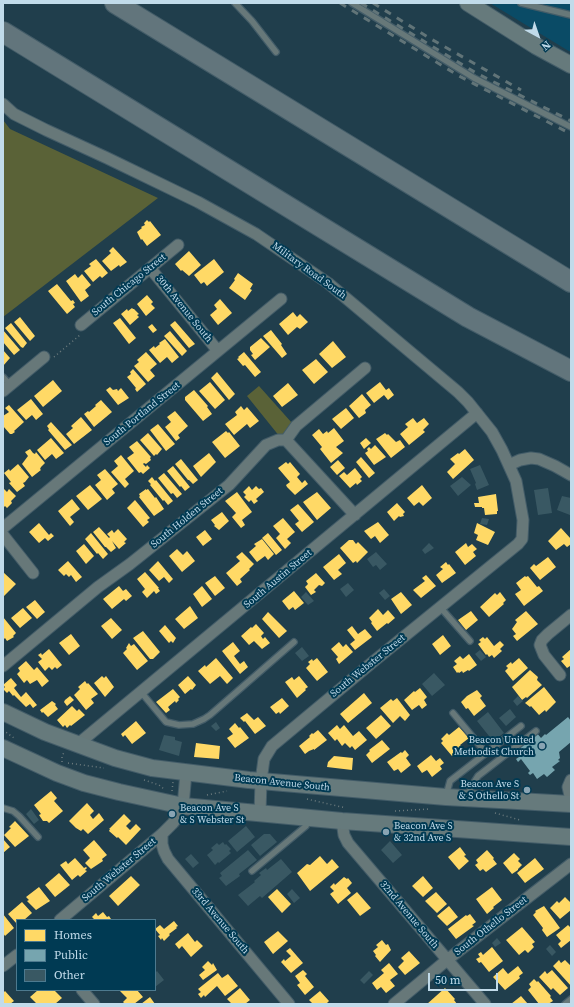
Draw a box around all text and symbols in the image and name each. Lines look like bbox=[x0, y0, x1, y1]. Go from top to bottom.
north arrow bbox=[518, 16, 558, 56]
text: N bbox=[538, 37, 554, 54]
street label: Military Road South bbox=[270, 240, 348, 302]
street label: South Chicago Street bbox=[90, 251, 168, 319]
street label: 30th Avenue South bbox=[153, 273, 215, 345]
street label: South Portland Street bbox=[101, 380, 183, 448]
street label: South Holden Street bbox=[149, 485, 225, 551]
street label: South Austin Street bbox=[242, 547, 314, 611]
street label: South Webster Street bbox=[328, 632, 408, 700]
place label: Beacon United Methodist Church bbox=[454, 734, 534, 758]
marker: Beacon United Methodist Church bbox=[537, 741, 547, 751]
street label: Beacon Avenue South bbox=[234, 772, 330, 794]
place label: Beacon Ave S & S Othello St bbox=[459, 778, 519, 802]
marker: Beacon Ave S & S Othello St bbox=[522, 785, 532, 795]
place label: Beacon Ave S & S Webster St bbox=[180, 802, 244, 826]
marker: Beacon Ave S & S Webster St bbox=[167, 809, 177, 819]
place label: Beacon Ave S & 32nd Ave S bbox=[394, 820, 453, 844]
marker: Beacon Ave S & 32nd Ave S bbox=[381, 827, 391, 837]
street label: South Webster Street bbox=[80, 836, 158, 904]
street label: 32nd Avenue South bbox=[377, 879, 441, 951]
street label: 33rd Avenue South bbox=[189, 885, 251, 957]
street label: South Othello Street bbox=[452, 894, 530, 958]
legend bbox=[16, 919, 156, 991]
text: Homes bbox=[54, 927, 92, 943]
text: Public bbox=[54, 947, 88, 963]
scale bar bbox=[430, 965, 500, 991]
text: Other bbox=[54, 967, 85, 983]
text: 50 m bbox=[435, 972, 461, 988]

